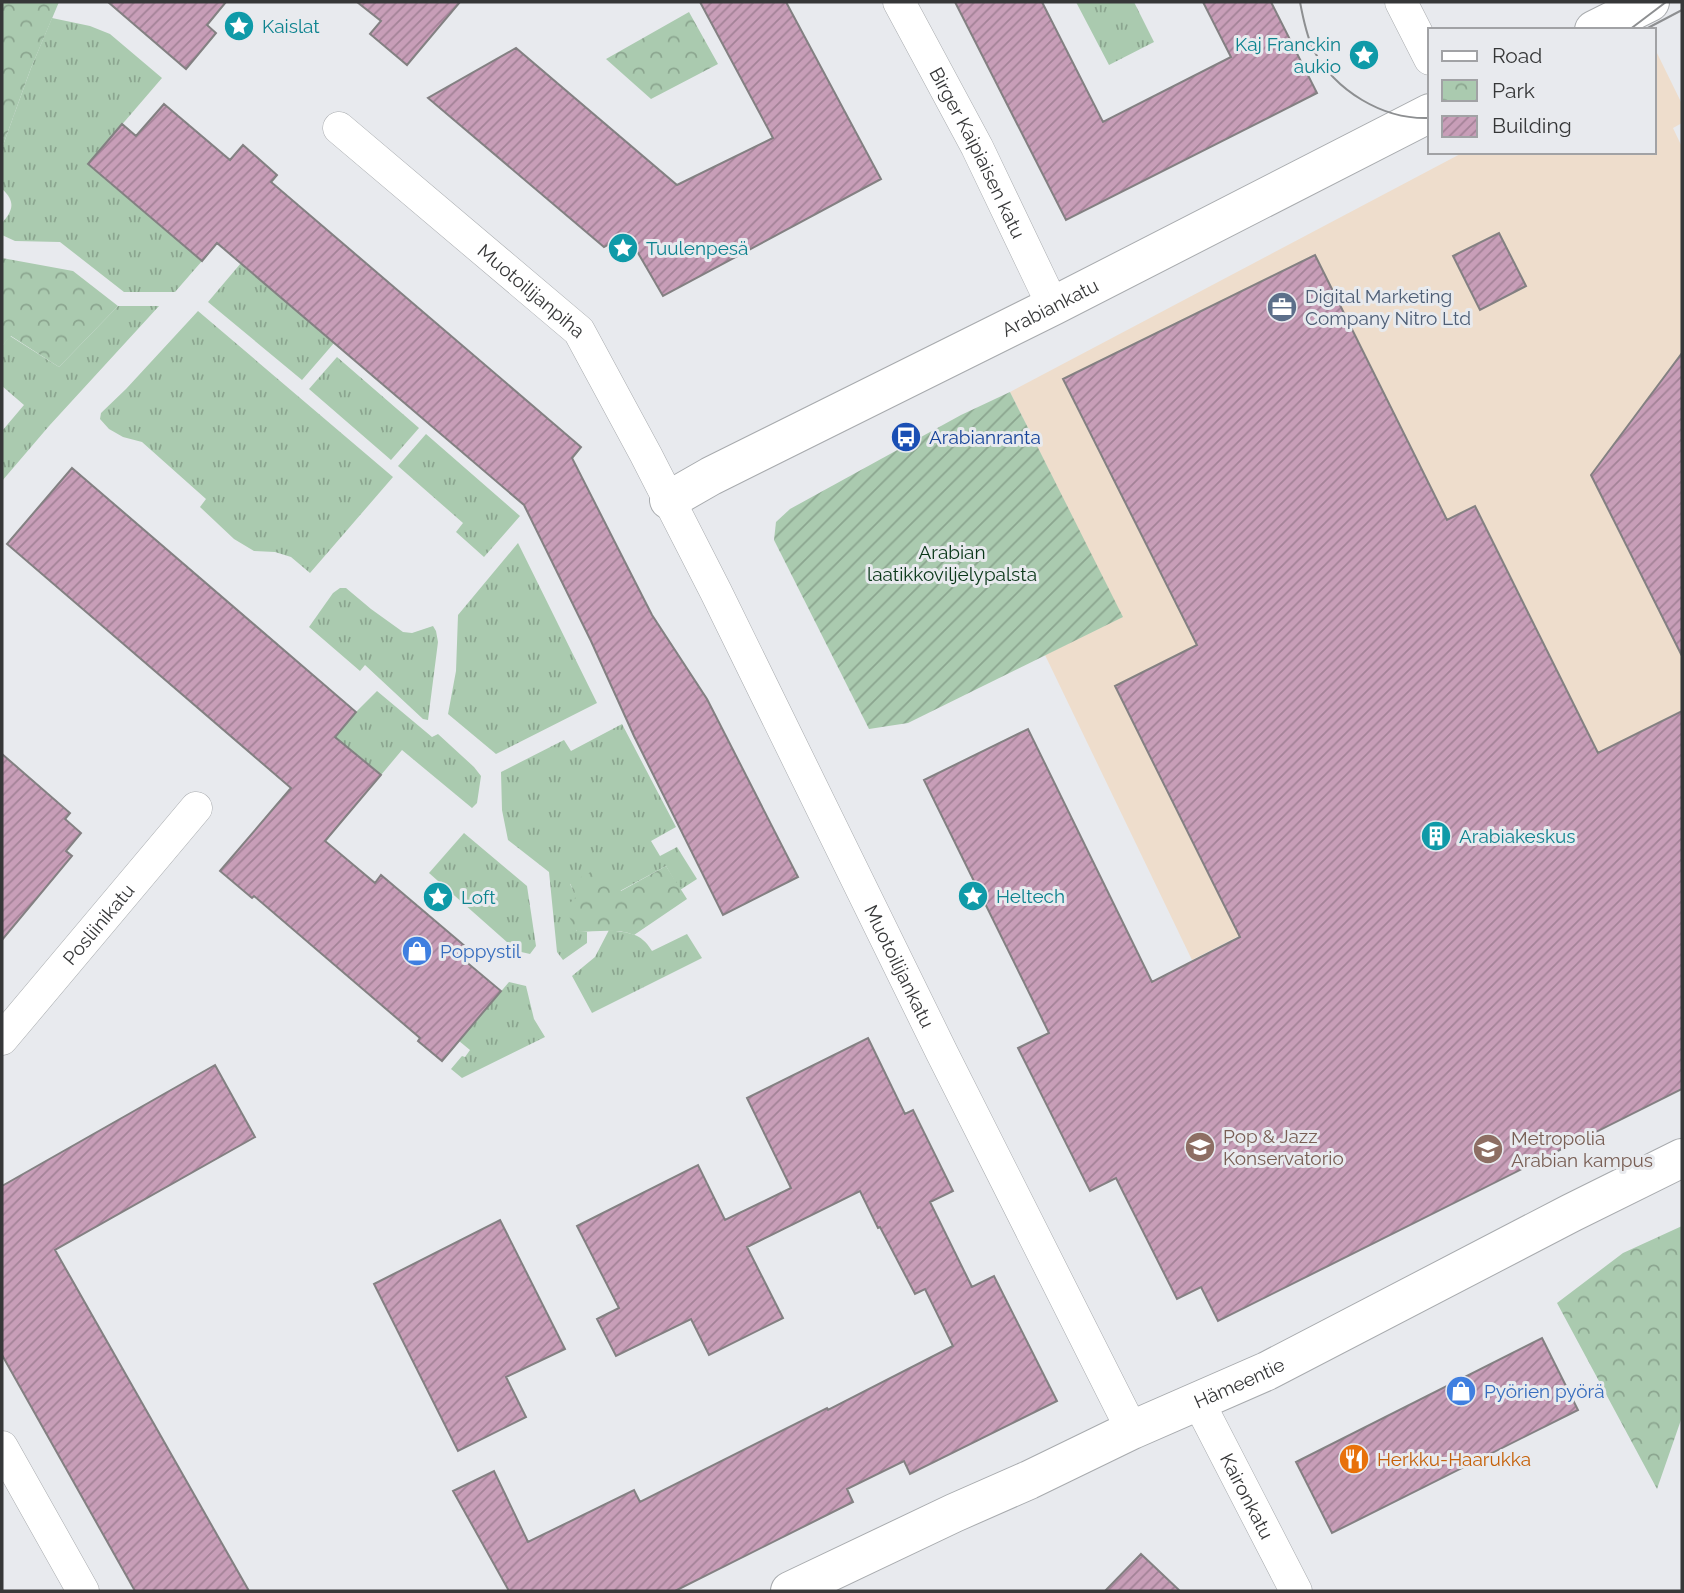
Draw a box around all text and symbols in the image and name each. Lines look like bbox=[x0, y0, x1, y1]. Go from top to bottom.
place icon: Kaislat bbox=[222, 9, 256, 43]
place label: Kaislat bbox=[262, 15, 320, 37]
legend bbox=[1428, 28, 1656, 154]
place label: Kaj Franckin aukio bbox=[1235, 33, 1341, 77]
place icon: Kaj Franckin aukio bbox=[1347, 38, 1381, 72]
text: Road bbox=[1492, 43, 1542, 68]
street label: Birger Kaipiaisen katu bbox=[925, 63, 1030, 242]
text: Park bbox=[1492, 78, 1535, 103]
text: Building bbox=[1492, 113, 1572, 138]
place icon: Tuulenpesä bbox=[606, 231, 640, 265]
place label: Tuulenpesä bbox=[646, 237, 748, 259]
street label: Muotoilijanpiha bbox=[473, 239, 589, 342]
street label: Arabiankatu bbox=[998, 274, 1102, 341]
place label: Digital Marketing Company Nitro Ltd bbox=[1305, 285, 1471, 329]
office icon: Digital Marketing Company Nitro Ltd bbox=[1265, 290, 1299, 324]
bus stop icon: Arabianranta bbox=[889, 420, 923, 454]
place label: Arabianranta bbox=[929, 426, 1041, 448]
park label: Arabian laatikkoviljelypalsta bbox=[867, 541, 1037, 585]
building icon: Arabiakeskus bbox=[1419, 819, 1453, 853]
place label: Arabiakeskus bbox=[1459, 825, 1575, 847]
street label: Posliinikatu bbox=[58, 879, 139, 969]
place icon: Heltech bbox=[956, 879, 990, 913]
place icon: Loft bbox=[421, 880, 455, 914]
place label: Heltech bbox=[996, 885, 1065, 907]
place label: Loft bbox=[461, 886, 496, 908]
street label: Muotoilijankatu bbox=[860, 901, 939, 1031]
shop icon: Poppystil bbox=[400, 934, 434, 968]
place label: Poppystil bbox=[440, 940, 522, 962]
place label: Pop & Jazz Konservatorio bbox=[1223, 1125, 1344, 1169]
place label: Metropolia Arabian kampus bbox=[1511, 1127, 1653, 1171]
school or university icon: Pop & Jazz Konservatorio bbox=[1183, 1130, 1217, 1164]
school or university icon: Metropolia Arabian kampus bbox=[1471, 1132, 1505, 1166]
street label: Hämeentie bbox=[1190, 1353, 1288, 1413]
shop icon: Pyörien pyörä bbox=[1444, 1374, 1478, 1408]
place label: Pyörien pyörä bbox=[1484, 1380, 1605, 1402]
restaurant icon: Herkku-Haarukka bbox=[1337, 1442, 1371, 1476]
place label: Herkku-Haarukka bbox=[1377, 1448, 1531, 1470]
street label: Kaironkatu bbox=[1216, 1450, 1278, 1543]

